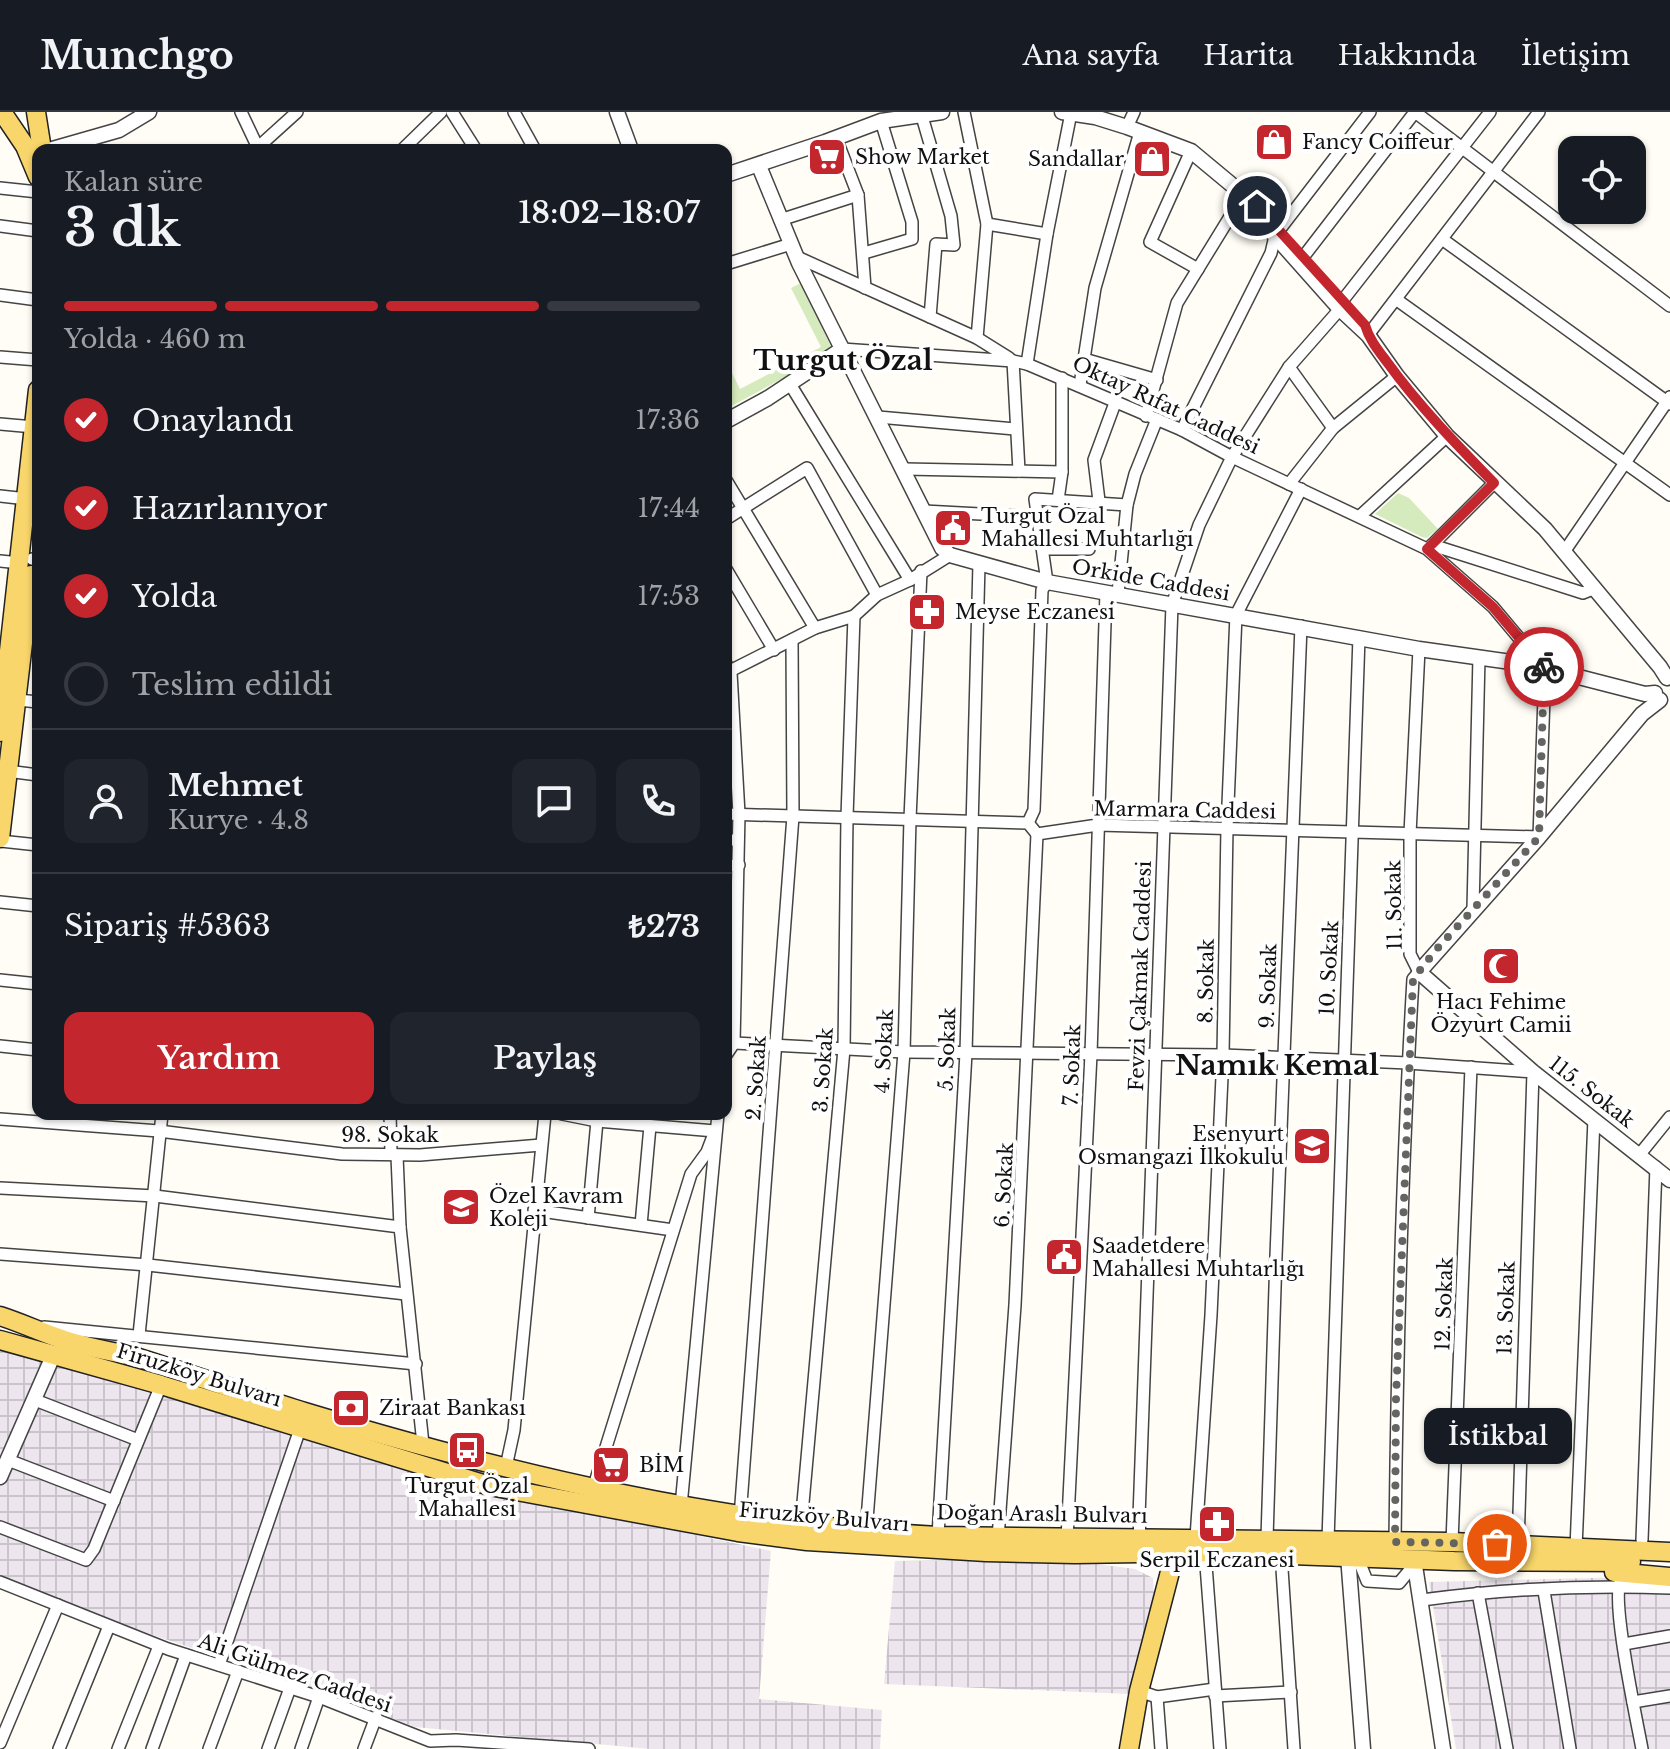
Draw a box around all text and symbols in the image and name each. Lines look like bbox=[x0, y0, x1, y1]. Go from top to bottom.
text: Munchgo bbox=[40, 32, 234, 79]
text: Ana sayfa bbox=[1022, 38, 1159, 73]
text: Harita bbox=[1203, 38, 1294, 73]
text: Hakkında bbox=[1338, 38, 1477, 73]
text: İletişim bbox=[1521, 38, 1630, 73]
shop icon: Fancy Coiffeur bbox=[1253, 121, 1295, 163]
place label: Fancy Coiffeur bbox=[1302, 130, 1453, 154]
supermarket icon: Show Market bbox=[806, 136, 848, 178]
map controls bbox=[1558, 136, 1646, 224]
button: locate bbox=[1558, 136, 1646, 224]
shop icon: Sandallar bbox=[1131, 138, 1173, 180]
place label: Show Market bbox=[855, 145, 990, 169]
place label: Sandallar bbox=[1028, 147, 1124, 171]
text: Kalan süre bbox=[64, 166, 203, 198]
pin bbox=[1223, 172, 1291, 240]
icon: home bbox=[1235, 184, 1279, 228]
text: 18:02–18:07 bbox=[518, 194, 700, 231]
text: 3 dk bbox=[64, 196, 180, 260]
text: Yolda · 460 m bbox=[64, 323, 246, 355]
district label: Turgut Özal bbox=[753, 343, 933, 378]
street label: Oktay Rıfat Caddesi bbox=[1069, 351, 1264, 459]
icon: check bbox=[64, 398, 108, 442]
text: Onaylandı bbox=[132, 402, 293, 439]
text: 17:36 bbox=[635, 404, 700, 436]
icon: check bbox=[64, 486, 108, 530]
text: Hazırlanıyor bbox=[132, 490, 327, 527]
text: 17:44 bbox=[638, 492, 700, 524]
place label: Turgut Özal Mahallesi Muhtarlığı bbox=[981, 503, 1194, 551]
public building icon: Turgut Özal Mahallesi Muhtarlığı bbox=[932, 507, 974, 549]
street label: Orkide Caddesi bbox=[1070, 554, 1232, 606]
icon: check bbox=[64, 574, 108, 618]
text: Yolda bbox=[132, 578, 217, 615]
text: 17:53 bbox=[637, 580, 700, 612]
pharmacy icon: Meyse Eczanesi bbox=[906, 591, 948, 633]
place label: Meyse Eczanesi bbox=[955, 600, 1115, 624]
courier bbox=[1504, 627, 1584, 707]
icon: bike bbox=[1522, 645, 1566, 689]
text: Teslim edildi bbox=[132, 666, 332, 703]
button: person bbox=[64, 759, 148, 843]
button: chat bbox=[512, 759, 596, 843]
button: phone bbox=[616, 759, 700, 843]
text: Mehmet bbox=[168, 767, 303, 804]
street label: Marmara Caddesi bbox=[1094, 796, 1277, 824]
text: Kurye · 4.8 bbox=[168, 804, 309, 836]
street label: 11. Sokak bbox=[1381, 859, 1407, 950]
street label: Fevzi Çakmak Caddesi bbox=[1124, 860, 1156, 1092]
text: Sipariş #5363 bbox=[64, 907, 271, 944]
text: ₺273 bbox=[629, 908, 700, 945]
street label: 10. Sokak bbox=[1315, 919, 1344, 1016]
street label: 8. Sokak bbox=[1193, 938, 1219, 1024]
street label: 9. Sokak bbox=[1255, 942, 1282, 1029]
mosque icon: Hacı Fehime Özyurt Camii bbox=[1480, 945, 1522, 987]
place label: Hacı Fehime Özyurt Camii bbox=[1430, 990, 1572, 1037]
street label: 5. Sokak bbox=[934, 1006, 960, 1091]
street label: 4. Sokak bbox=[870, 1008, 898, 1094]
button: Yardım bbox=[64, 1012, 374, 1104]
button: Paylaş bbox=[390, 1012, 700, 1104]
street label: 7. Sokak bbox=[1059, 1023, 1085, 1106]
street label: 3. Sokak bbox=[808, 1026, 838, 1113]
street label: 2. Sokak bbox=[741, 1034, 771, 1121]
district label: Namık Kemal bbox=[1175, 1048, 1379, 1083]
street label: 115. Sokak bbox=[1545, 1051, 1640, 1133]
place label: Esenyurt Osmangazi İlkokulu bbox=[1078, 1122, 1284, 1169]
street label: 98. Sokak bbox=[341, 1123, 440, 1147]
school or university icon: Esenyurt Osmangazi İlkokulu bbox=[1291, 1125, 1333, 1167]
street label: 6. Sokak bbox=[990, 1141, 1018, 1228]
place label: Özel Kavram Koleji bbox=[489, 1183, 624, 1231]
school or university icon: Özel Kavram Koleji bbox=[440, 1186, 482, 1228]
place label: Saadetdere Mahallesi Muhtarlığı bbox=[1092, 1234, 1305, 1281]
public building icon: Saadetdere Mahallesi Muhtarlığı bbox=[1043, 1236, 1085, 1278]
street label: 12. Sokak bbox=[1430, 1256, 1458, 1351]
street label: 13. Sokak bbox=[1492, 1260, 1520, 1355]
street label: Firuzköy Bulvarı bbox=[114, 1339, 284, 1412]
bank icon: Ziraat Bankası bbox=[330, 1387, 372, 1429]
place label: Ziraat Bankası bbox=[379, 1396, 526, 1420]
callout: İstikbal bbox=[1423, 1408, 1571, 1464]
text: İstikbal bbox=[1448, 1420, 1548, 1452]
bus stop icon: Turgut Özal Mahallesi bbox=[446, 1429, 488, 1471]
supermarket icon: BİM bbox=[590, 1444, 632, 1486]
place label: BİM bbox=[639, 1452, 684, 1477]
place label: Turgut Özal Mahallesi bbox=[405, 1473, 529, 1521]
street label: Firuzköy Bulvarı bbox=[738, 1498, 910, 1536]
street label: Doğan Araslı Bulvarı bbox=[936, 1500, 1148, 1528]
pharmacy icon: Serpil Eczanesi bbox=[1196, 1503, 1238, 1545]
pin bbox=[1463, 1510, 1531, 1578]
icon: bag bbox=[1475, 1522, 1519, 1566]
place label: Serpil Eczanesi bbox=[1139, 1548, 1295, 1572]
street label: Ali Gülmez Caddesi bbox=[194, 1628, 395, 1717]

